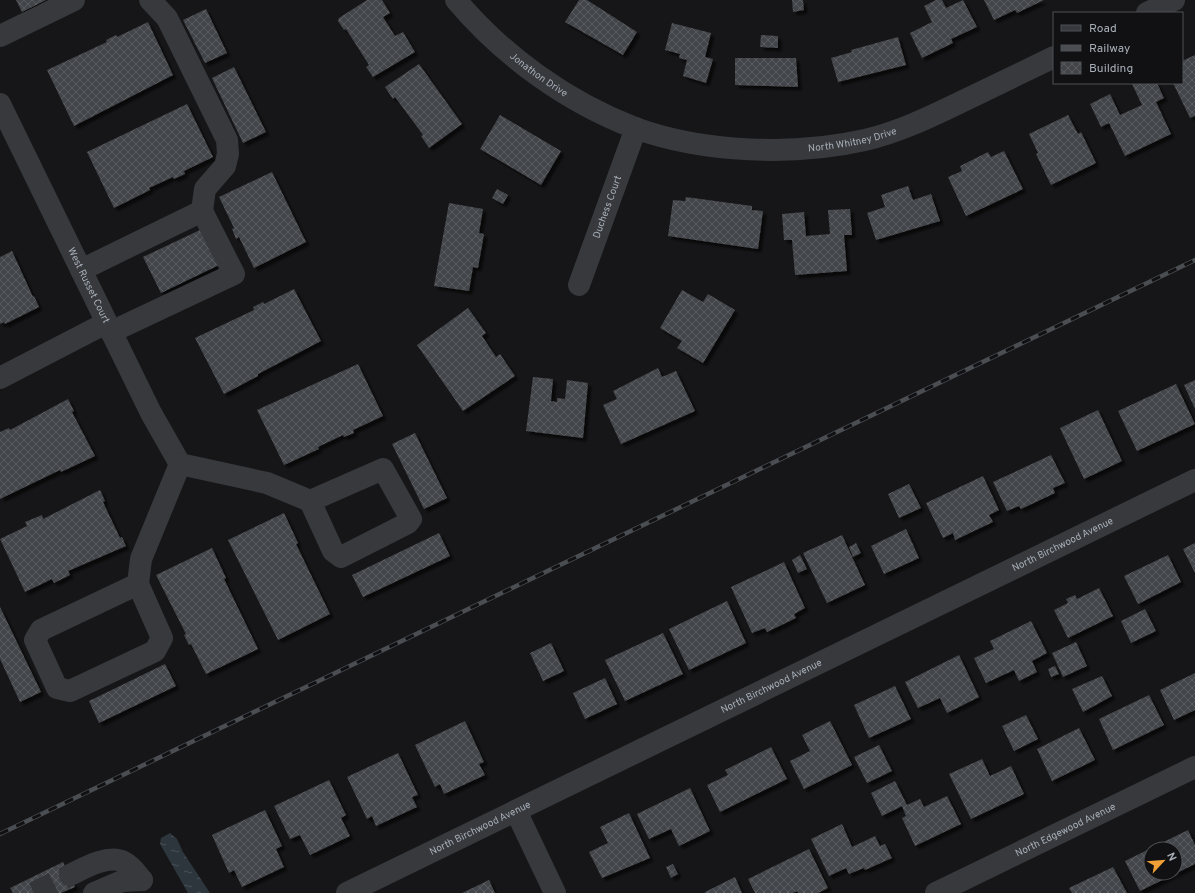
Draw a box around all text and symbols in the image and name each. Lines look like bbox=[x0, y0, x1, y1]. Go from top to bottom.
legend bbox=[1053, 12, 1183, 84]
text: Road bbox=[1089, 21, 1117, 37]
text: Railway bbox=[1089, 41, 1130, 57]
street label: Jonathon Drive bbox=[507, 50, 570, 100]
text: Building bbox=[1089, 61, 1133, 77]
street label: North Whitney Drive bbox=[808, 124, 899, 155]
street label: Duchess Court bbox=[590, 174, 625, 240]
street label: West Russet Court bbox=[65, 245, 113, 326]
street label: North Birchwood Avenue bbox=[1010, 514, 1115, 575]
street label: North Birchwood Avenue bbox=[719, 656, 824, 717]
street label: North Birchwood Avenue bbox=[427, 798, 533, 858]
street label: North Edgewood Avenue bbox=[1013, 800, 1118, 860]
north arrow bbox=[1143, 841, 1183, 881]
text: N bbox=[1163, 850, 1179, 864]

